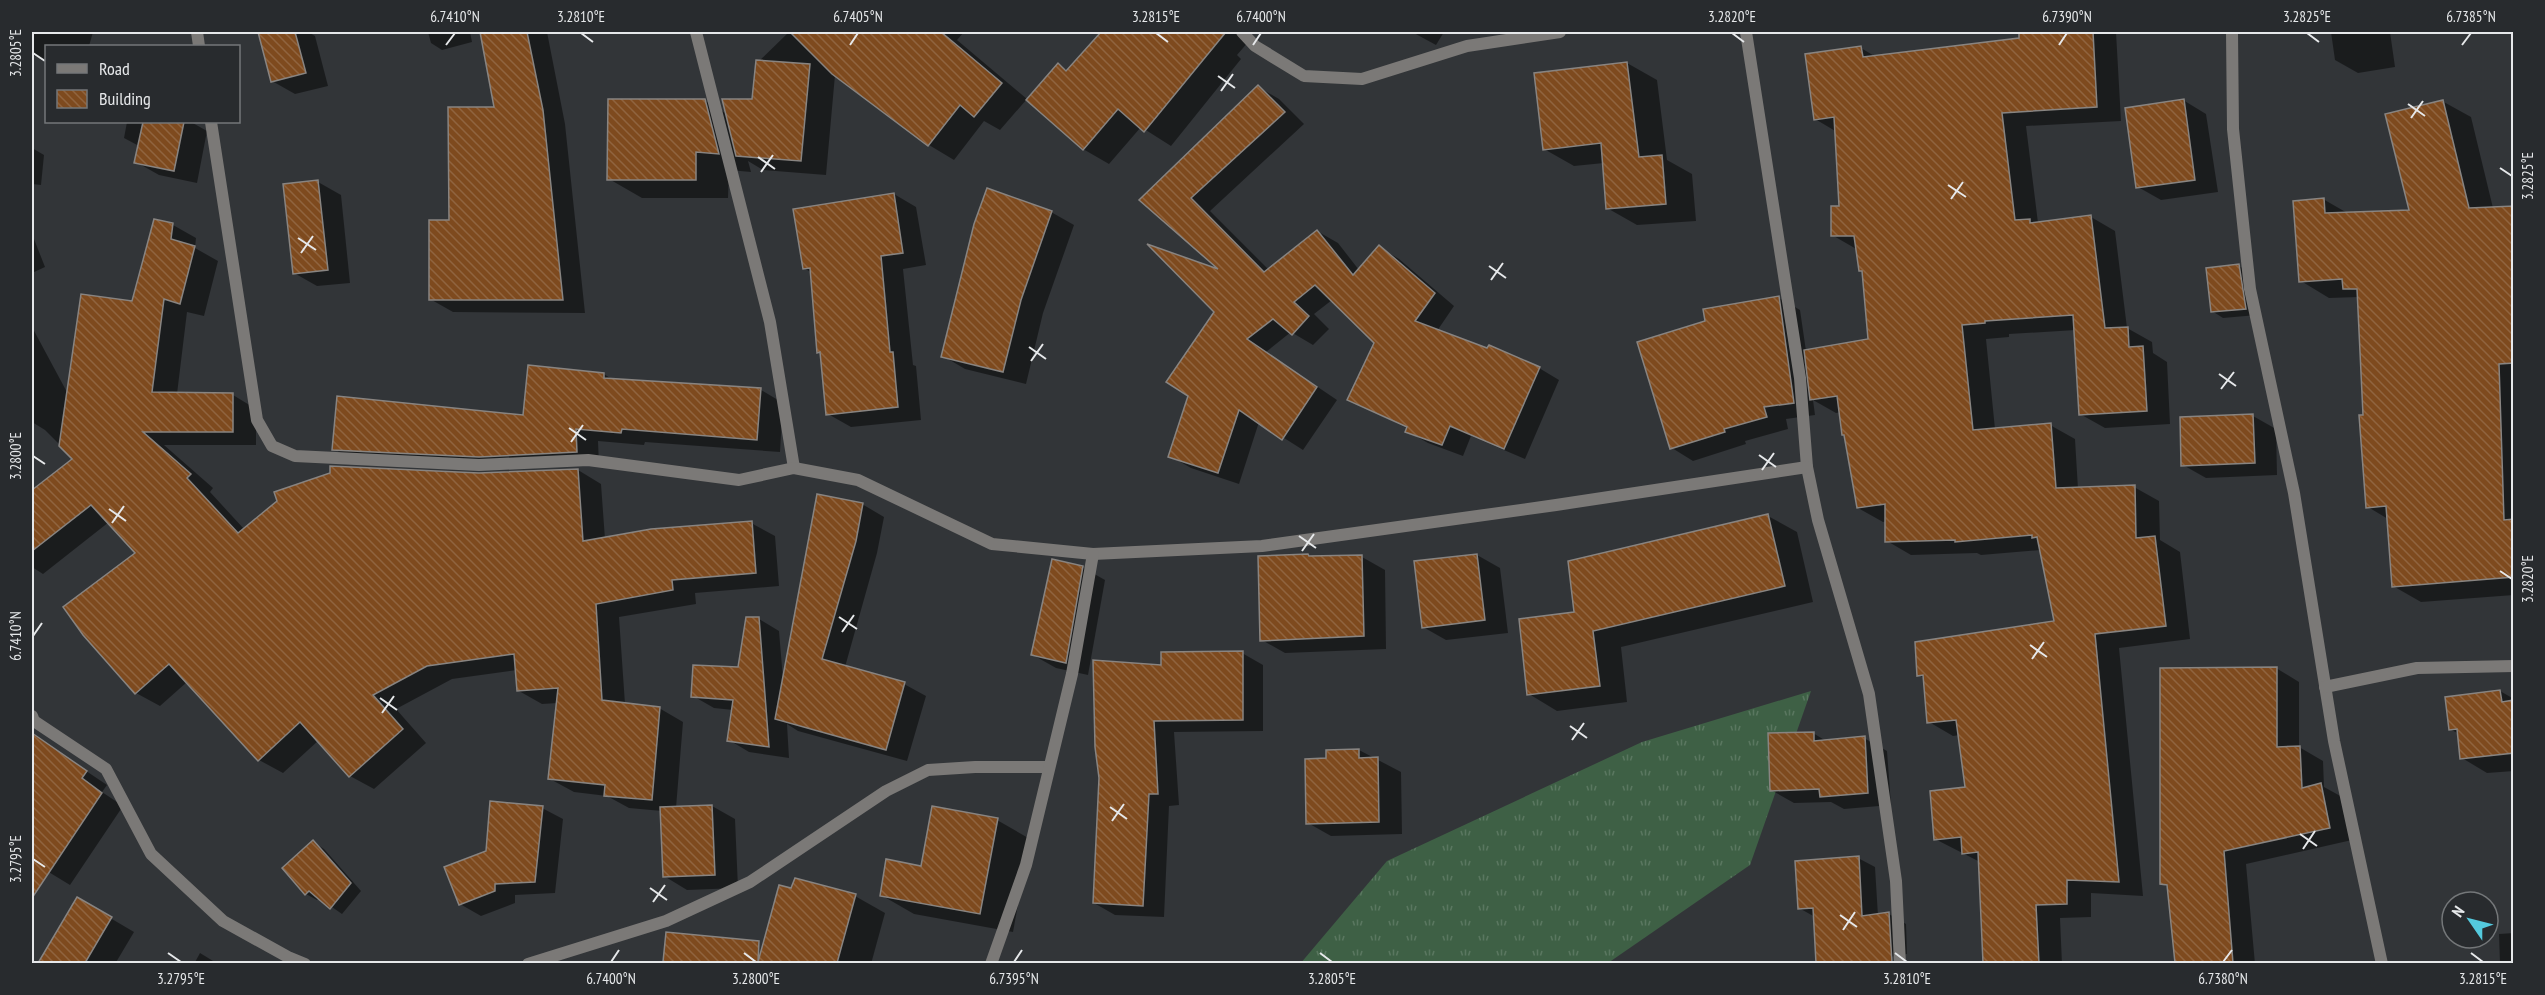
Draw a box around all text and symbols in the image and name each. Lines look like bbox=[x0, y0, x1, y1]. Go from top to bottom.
text: 6.7410°N bbox=[430, 7, 480, 26]
text: 3.2810°E bbox=[557, 7, 605, 26]
text: 6.7405°N bbox=[833, 7, 883, 26]
text: 3.2815°E bbox=[1132, 7, 1180, 26]
text: 6.7400°N bbox=[1236, 7, 1286, 26]
text: 3.2820°E bbox=[1708, 7, 1756, 26]
text: 6.7390°N bbox=[2042, 7, 2092, 26]
text: 3.2825°E bbox=[2283, 7, 2331, 26]
text: 6.7385°N bbox=[2446, 7, 2496, 26]
text: 3.2805°E bbox=[6, 29, 25, 77]
legend bbox=[45, 45, 240, 123]
text: Road bbox=[99, 57, 130, 80]
text: Building bbox=[99, 87, 151, 110]
text: 3.2825°E bbox=[2518, 152, 2537, 200]
text: 3.2800°E bbox=[6, 432, 25, 480]
text: 3.2820°E bbox=[2518, 555, 2537, 603]
text: 6.7410°N bbox=[6, 611, 25, 661]
text: 3.2795°E bbox=[6, 835, 25, 883]
north arrow bbox=[2440, 890, 2500, 950]
text: N bbox=[2447, 902, 2468, 921]
text: 3.2795°E bbox=[157, 969, 205, 988]
text: 6.7400°N bbox=[586, 969, 636, 988]
text: 3.2800°E bbox=[732, 969, 780, 988]
text: 6.7395°N bbox=[989, 969, 1039, 988]
text: 3.2805°E bbox=[1308, 969, 1356, 988]
text: 3.2810°E bbox=[1883, 969, 1931, 988]
text: 6.7380°N bbox=[2198, 969, 2248, 988]
text: 3.2815°E bbox=[2459, 969, 2507, 988]

